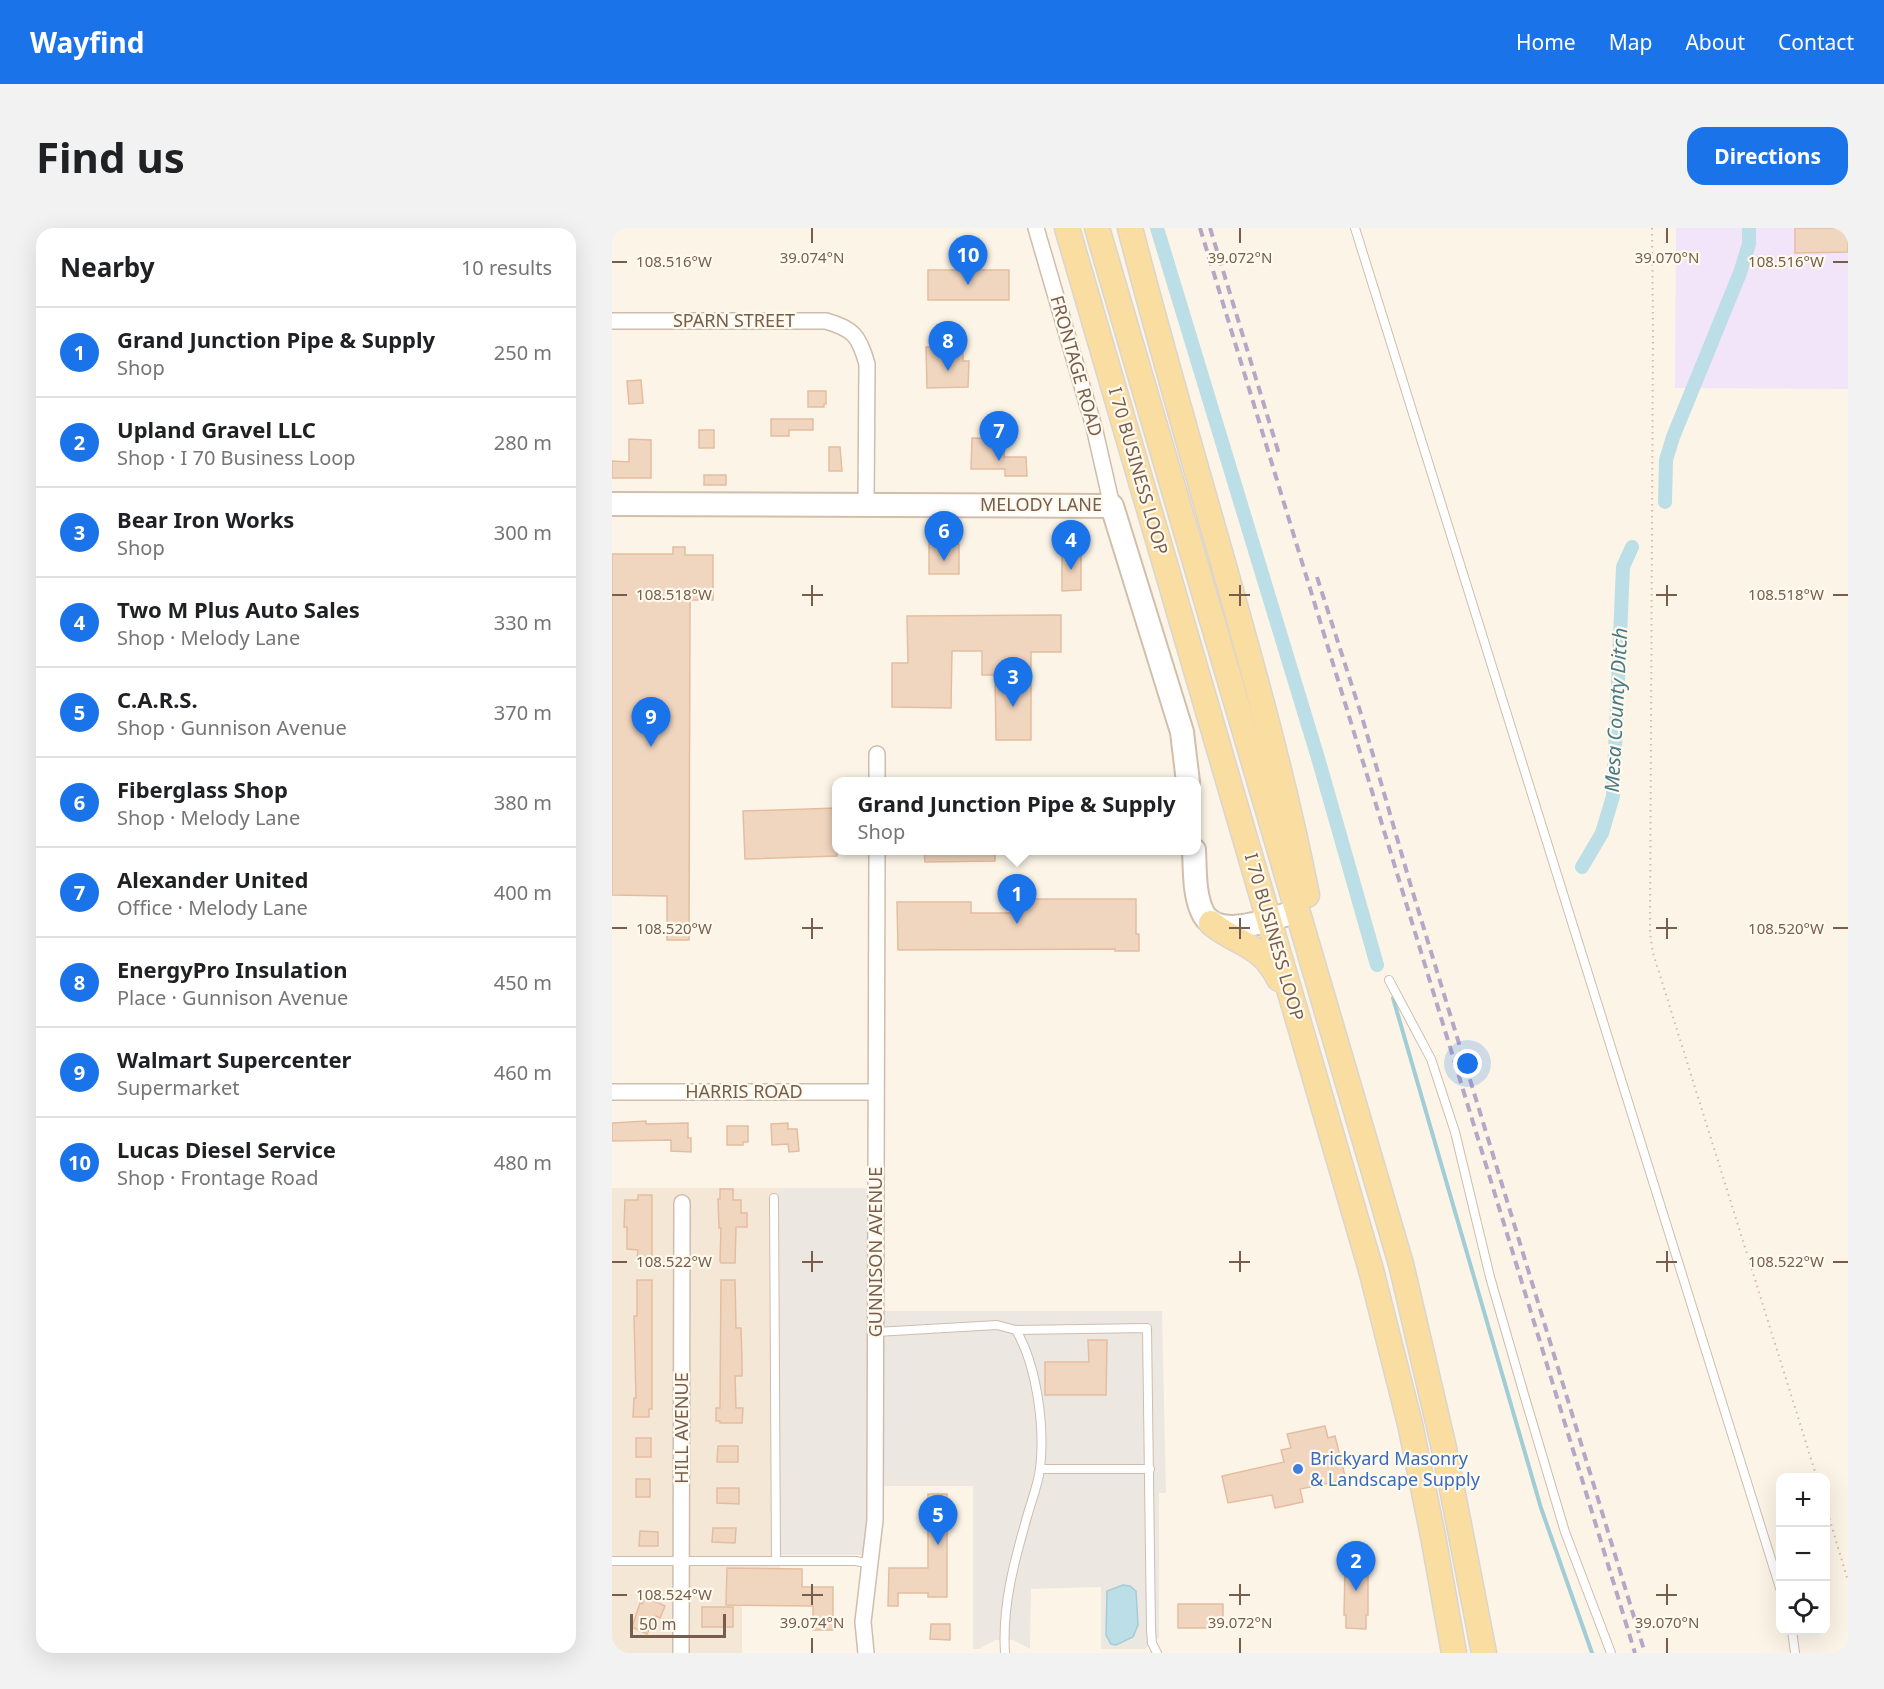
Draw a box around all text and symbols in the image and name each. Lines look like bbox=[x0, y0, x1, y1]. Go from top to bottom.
text: Wayfind bbox=[30, 23, 144, 61]
text: Home bbox=[1516, 28, 1576, 56]
text: Map bbox=[1609, 28, 1652, 56]
text: About bbox=[1685, 28, 1745, 56]
text: Contact bbox=[1778, 28, 1854, 56]
button: Directions bbox=[1687, 127, 1848, 185]
text: Find us bbox=[36, 128, 185, 185]
pin: 10 bbox=[948, 236, 988, 285]
text: 39.074°N bbox=[780, 247, 844, 267]
text: 39.072°N bbox=[1208, 247, 1272, 267]
text: 39.070°N bbox=[1635, 247, 1699, 267]
text: Nearby bbox=[60, 249, 155, 285]
text: 108.516°W bbox=[636, 251, 712, 271]
text: 108.516°W bbox=[1748, 251, 1824, 271]
text: 10 results bbox=[461, 254, 552, 281]
street label: FRONTAGE ROAD bbox=[1045, 292, 1109, 439]
street label: SPARN STREET bbox=[673, 308, 795, 332]
pin: 8 bbox=[928, 322, 968, 371]
text: Grand Junction Pipe & Supply bbox=[117, 324, 435, 354]
text: 1 bbox=[74, 339, 85, 366]
text: 250 m bbox=[494, 339, 552, 366]
text: Shop bbox=[117, 354, 165, 381]
street label: I 70 BUSINESS LOOP bbox=[1104, 384, 1174, 557]
pin: 7 bbox=[980, 412, 1018, 461]
text: Upland Gravel LLC bbox=[117, 414, 316, 444]
text: 2 bbox=[74, 429, 85, 456]
text: 280 m bbox=[494, 429, 552, 456]
text: Shop · I 70 Business Loop bbox=[117, 444, 356, 471]
street label: MELODY LANE bbox=[980, 492, 1102, 516]
text: Bear Iron Works bbox=[117, 504, 294, 534]
pin: 6 bbox=[924, 512, 964, 561]
text: 3 bbox=[74, 519, 85, 546]
text: 300 m bbox=[494, 519, 552, 546]
pin: 4 bbox=[1052, 520, 1090, 570]
text: Shop bbox=[117, 534, 165, 561]
text: 108.518°W bbox=[636, 584, 712, 604]
text: 108.518°W bbox=[1748, 584, 1824, 604]
text: Two M Plus Auto Sales bbox=[117, 594, 360, 624]
text: 4 bbox=[74, 609, 85, 636]
text: 330 m bbox=[494, 609, 552, 636]
text: Shop · Melody Lane bbox=[117, 624, 300, 651]
water label: Mesa County Ditch bbox=[1598, 627, 1633, 793]
pin: 3 bbox=[994, 658, 1032, 707]
text: C.A.R.S. bbox=[117, 684, 198, 714]
pin: 9 bbox=[632, 698, 670, 747]
text: 5 bbox=[74, 699, 85, 726]
text: 370 m bbox=[494, 699, 552, 726]
text: Shop · Gunnison Avenue bbox=[117, 714, 347, 741]
text: Fiberglass Shop bbox=[117, 774, 288, 804]
popup bbox=[832, 777, 1201, 855]
text: Grand Junction Pipe & Supply bbox=[857, 788, 1176, 818]
text: 6 bbox=[74, 789, 85, 816]
text: 380 m bbox=[494, 789, 552, 816]
text: Shop · Melody Lane bbox=[117, 804, 300, 831]
text: Shop bbox=[857, 818, 905, 845]
street label: I 70 BUSINESS LOOP bbox=[1240, 850, 1310, 1023]
text: Alexander United bbox=[117, 864, 308, 894]
pin: 1 bbox=[998, 874, 1036, 924]
text: 7 bbox=[74, 879, 85, 906]
text: 400 m bbox=[494, 879, 552, 906]
text: Office · Melody Lane bbox=[117, 894, 308, 921]
text: 108.520°W bbox=[636, 918, 712, 938]
text: 108.520°W bbox=[1748, 918, 1824, 938]
text: EnergyPro Insulation bbox=[117, 954, 347, 984]
text: 8 bbox=[74, 969, 85, 996]
text: 450 m bbox=[494, 969, 552, 996]
text: Place · Gunnison Avenue bbox=[117, 984, 348, 1011]
text: Walmart Supercenter bbox=[117, 1044, 351, 1074]
your location bbox=[1453, 1049, 1482, 1078]
text: 9 bbox=[74, 1059, 85, 1086]
text: 460 m bbox=[494, 1059, 552, 1086]
text: Supermarket bbox=[117, 1074, 240, 1101]
street label: HARRIS ROAD bbox=[685, 1079, 803, 1103]
text: Lucas Diesel Service bbox=[117, 1134, 336, 1164]
text: 10 bbox=[68, 1149, 91, 1176]
text: 480 m bbox=[494, 1149, 552, 1176]
text: Shop · Frontage Road bbox=[117, 1164, 318, 1191]
street label: GUNNISON AVENUE bbox=[863, 1167, 887, 1337]
text: 108.522°W bbox=[636, 1251, 712, 1271]
text: 108.522°W bbox=[1748, 1251, 1824, 1271]
street label: HILL AVENUE bbox=[669, 1372, 693, 1484]
place label: Brickyard Masonry & Landscape Supply bbox=[1310, 1446, 1481, 1491]
marker: Brickyard Masonry & Landscape Supply bbox=[1291, 1462, 1305, 1476]
map controls bbox=[1776, 1473, 1830, 1635]
button: + bbox=[1776, 1473, 1830, 1527]
pin: 5 bbox=[918, 1496, 958, 1545]
button: − bbox=[1776, 1527, 1830, 1581]
pin: 2 bbox=[1336, 1542, 1376, 1591]
button: locate bbox=[1776, 1581, 1830, 1635]
text: 108.524°W bbox=[636, 1584, 712, 1604]
scale bar bbox=[630, 1611, 726, 1638]
text: 39.074°N bbox=[780, 1612, 844, 1632]
text: 39.072°N bbox=[1208, 1612, 1272, 1632]
text: 39.070°N bbox=[1635, 1612, 1699, 1632]
text: 50 m bbox=[639, 1613, 676, 1635]

